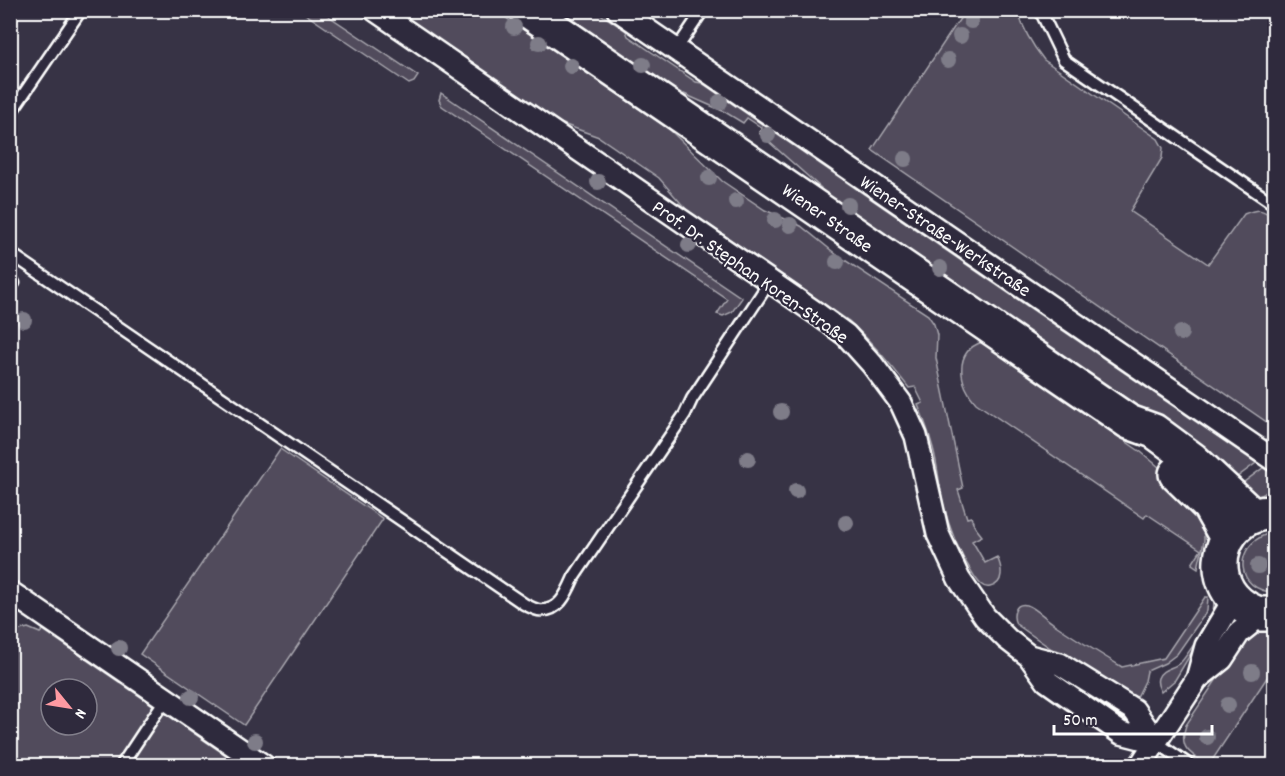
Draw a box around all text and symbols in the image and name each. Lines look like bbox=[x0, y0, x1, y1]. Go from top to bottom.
street label: Wiener-Straße-Werkstraße bbox=[853, 170, 1036, 305]
street label: Wiener Straße bbox=[775, 178, 878, 261]
street label: Prof. Dr. Stephan Koren-Straße bbox=[645, 195, 853, 352]
north arrow bbox=[39, 677, 99, 737]
scale bar bbox=[1054, 698, 1212, 736]
text: N bbox=[68, 704, 92, 723]
text: 50 m bbox=[1063, 709, 1098, 734]

